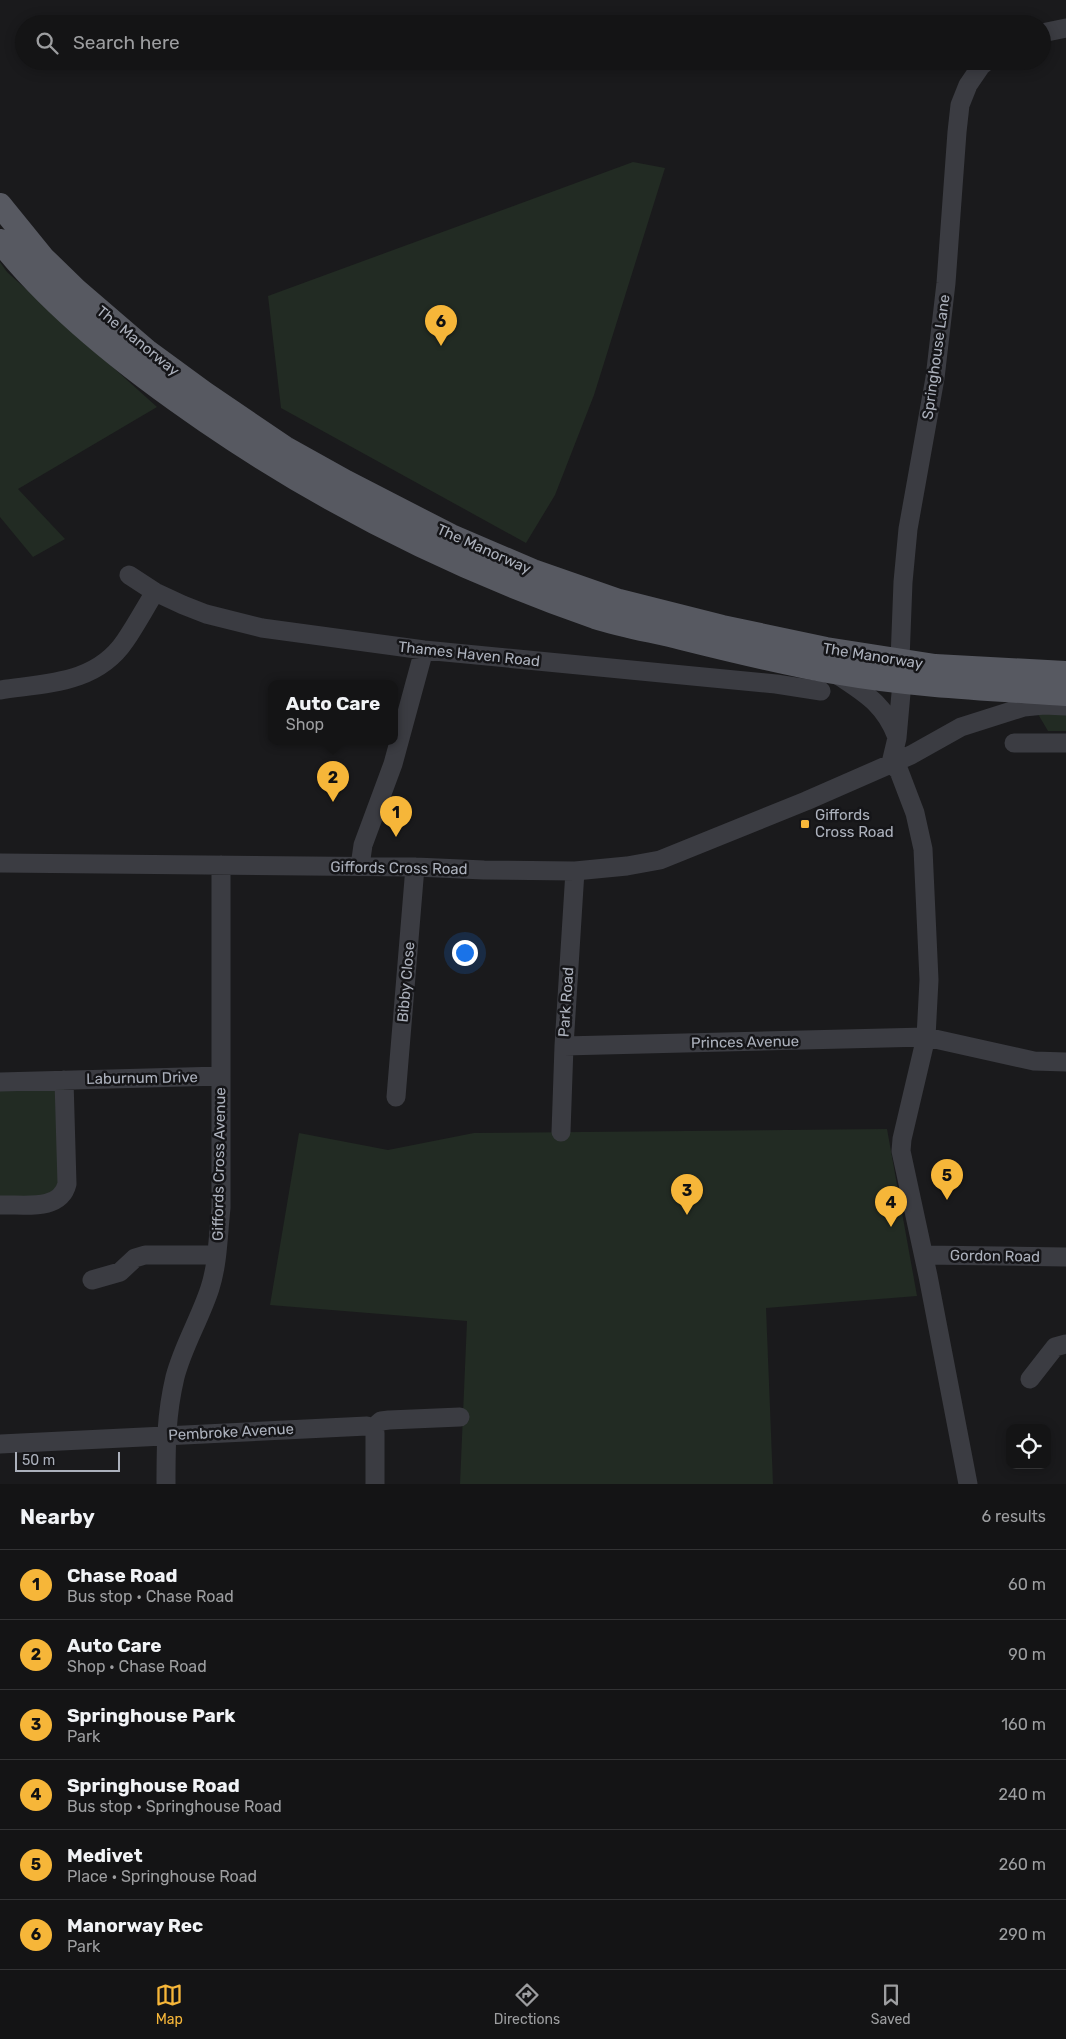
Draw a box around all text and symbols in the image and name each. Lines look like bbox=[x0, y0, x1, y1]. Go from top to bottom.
search box bbox=[15, 15, 1051, 70]
icon: search bbox=[33, 29, 61, 57]
text: Search here bbox=[73, 31, 180, 54]
street label: Springhouse Lane bbox=[918, 293, 954, 421]
street label: The Manorway bbox=[93, 302, 183, 380]
pin: 6 bbox=[425, 305, 457, 346]
street label: The Manorway bbox=[434, 520, 534, 578]
street label: Thames Haven Road bbox=[397, 638, 541, 670]
street label: The Manorway bbox=[822, 639, 924, 673]
popup bbox=[268, 680, 398, 745]
text: Auto Care bbox=[286, 692, 380, 715]
text: Shop bbox=[286, 715, 324, 734]
pin: 2 bbox=[317, 761, 349, 802]
pin: 1 bbox=[380, 796, 412, 837]
place label: Giffords Cross Road bbox=[815, 806, 894, 841]
marker: Giffords Cross Road bbox=[799, 818, 811, 830]
street label: Giffords Cross Road bbox=[330, 858, 468, 878]
your location bbox=[452, 940, 478, 966]
street label: Bibby Close bbox=[394, 941, 418, 1023]
street label: Park Road bbox=[555, 966, 577, 1038]
street label: Princes Avenue bbox=[691, 1032, 799, 1052]
street label: Laburnum Drive bbox=[86, 1068, 198, 1088]
street label: Giffords Cross Avenue bbox=[209, 1087, 229, 1241]
pin: 5 bbox=[931, 1159, 963, 1200]
pin: 3 bbox=[671, 1174, 703, 1215]
pin: 4 bbox=[875, 1186, 907, 1227]
street label: Gordon Road bbox=[950, 1246, 1040, 1266]
street label: Pembroke Avenue bbox=[168, 1420, 294, 1444]
map controls bbox=[1006, 1424, 1051, 1469]
button: locate bbox=[1006, 1424, 1051, 1469]
scale bar bbox=[15, 1449, 120, 1472]
text: 50 m bbox=[22, 1452, 55, 1469]
text: Nearby bbox=[20, 1504, 95, 1529]
text: 6 results bbox=[981, 1507, 1046, 1526]
text: Chase Road bbox=[67, 1564, 178, 1587]
text: 1 bbox=[32, 1575, 40, 1594]
text: 60 m bbox=[1008, 1575, 1046, 1594]
text: Bus stop · Chase Road bbox=[67, 1587, 234, 1606]
text: Auto Care bbox=[67, 1634, 162, 1657]
text: 2 bbox=[31, 1645, 41, 1664]
text: 90 m bbox=[1008, 1645, 1046, 1664]
text: Shop · Chase Road bbox=[67, 1657, 207, 1676]
text: Springhouse Park bbox=[67, 1704, 235, 1727]
text: 3 bbox=[31, 1715, 41, 1734]
text: 160 m bbox=[1001, 1715, 1046, 1734]
text: Park bbox=[67, 1727, 100, 1746]
text: Springhouse Road bbox=[67, 1774, 240, 1797]
text: 4 bbox=[31, 1785, 41, 1804]
text: 240 m bbox=[999, 1785, 1046, 1804]
text: Bus stop · Springhouse Road bbox=[67, 1797, 282, 1816]
text: Medivet bbox=[67, 1844, 143, 1867]
text: 5 bbox=[31, 1855, 41, 1874]
text: 260 m bbox=[999, 1855, 1046, 1874]
text: Place · Springhouse Road bbox=[67, 1867, 257, 1886]
text: Manorway Rec bbox=[67, 1914, 203, 1937]
text: 6 bbox=[31, 1925, 41, 1944]
text: 290 m bbox=[999, 1925, 1046, 1944]
text: Park bbox=[67, 1937, 100, 1956]
tab: Map bbox=[155, 1981, 183, 2028]
tab: Directions bbox=[494, 1981, 560, 2028]
tab: Saved bbox=[871, 1981, 911, 2028]

